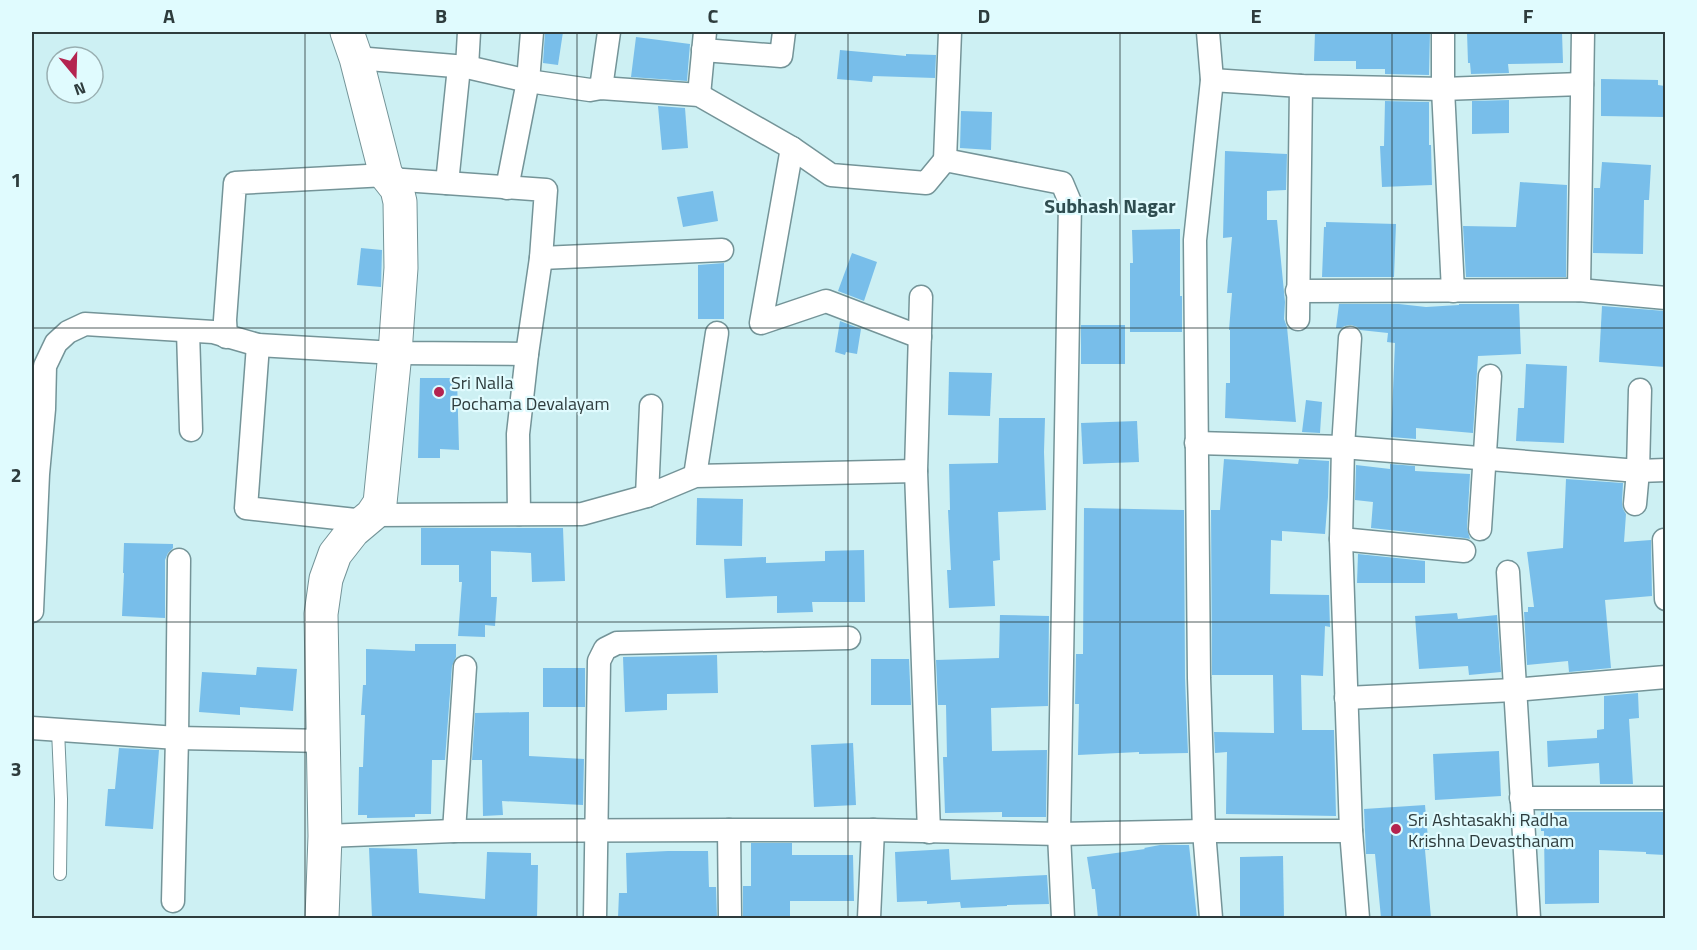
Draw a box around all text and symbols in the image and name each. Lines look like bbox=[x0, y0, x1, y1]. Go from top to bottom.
text: A bbox=[163, 0, 175, 31]
text: B bbox=[435, 0, 447, 31]
text: C bbox=[708, 0, 719, 31]
text: D bbox=[978, 0, 990, 31]
text: E bbox=[1250, 0, 1262, 31]
text: F bbox=[1523, 0, 1534, 31]
north arrow bbox=[45, 45, 105, 105]
text: N bbox=[71, 76, 89, 102]
text: 1 bbox=[10, 164, 22, 195]
district label: Subhash Nagar bbox=[1044, 190, 1176, 221]
place label: Sri Nalla Pochama Devalayam bbox=[451, 369, 609, 417]
marker: Sri Nalla Pochama Devalayam bbox=[432, 385, 446, 399]
text: 2 bbox=[10, 459, 22, 490]
text: 3 bbox=[10, 753, 22, 784]
place label: Sri Ashtasakhi Radha Krishna Devasthanam bbox=[1408, 806, 1574, 854]
marker: Sri Ashtasakhi Radha Krishna Devasthanam bbox=[1389, 822, 1403, 836]

